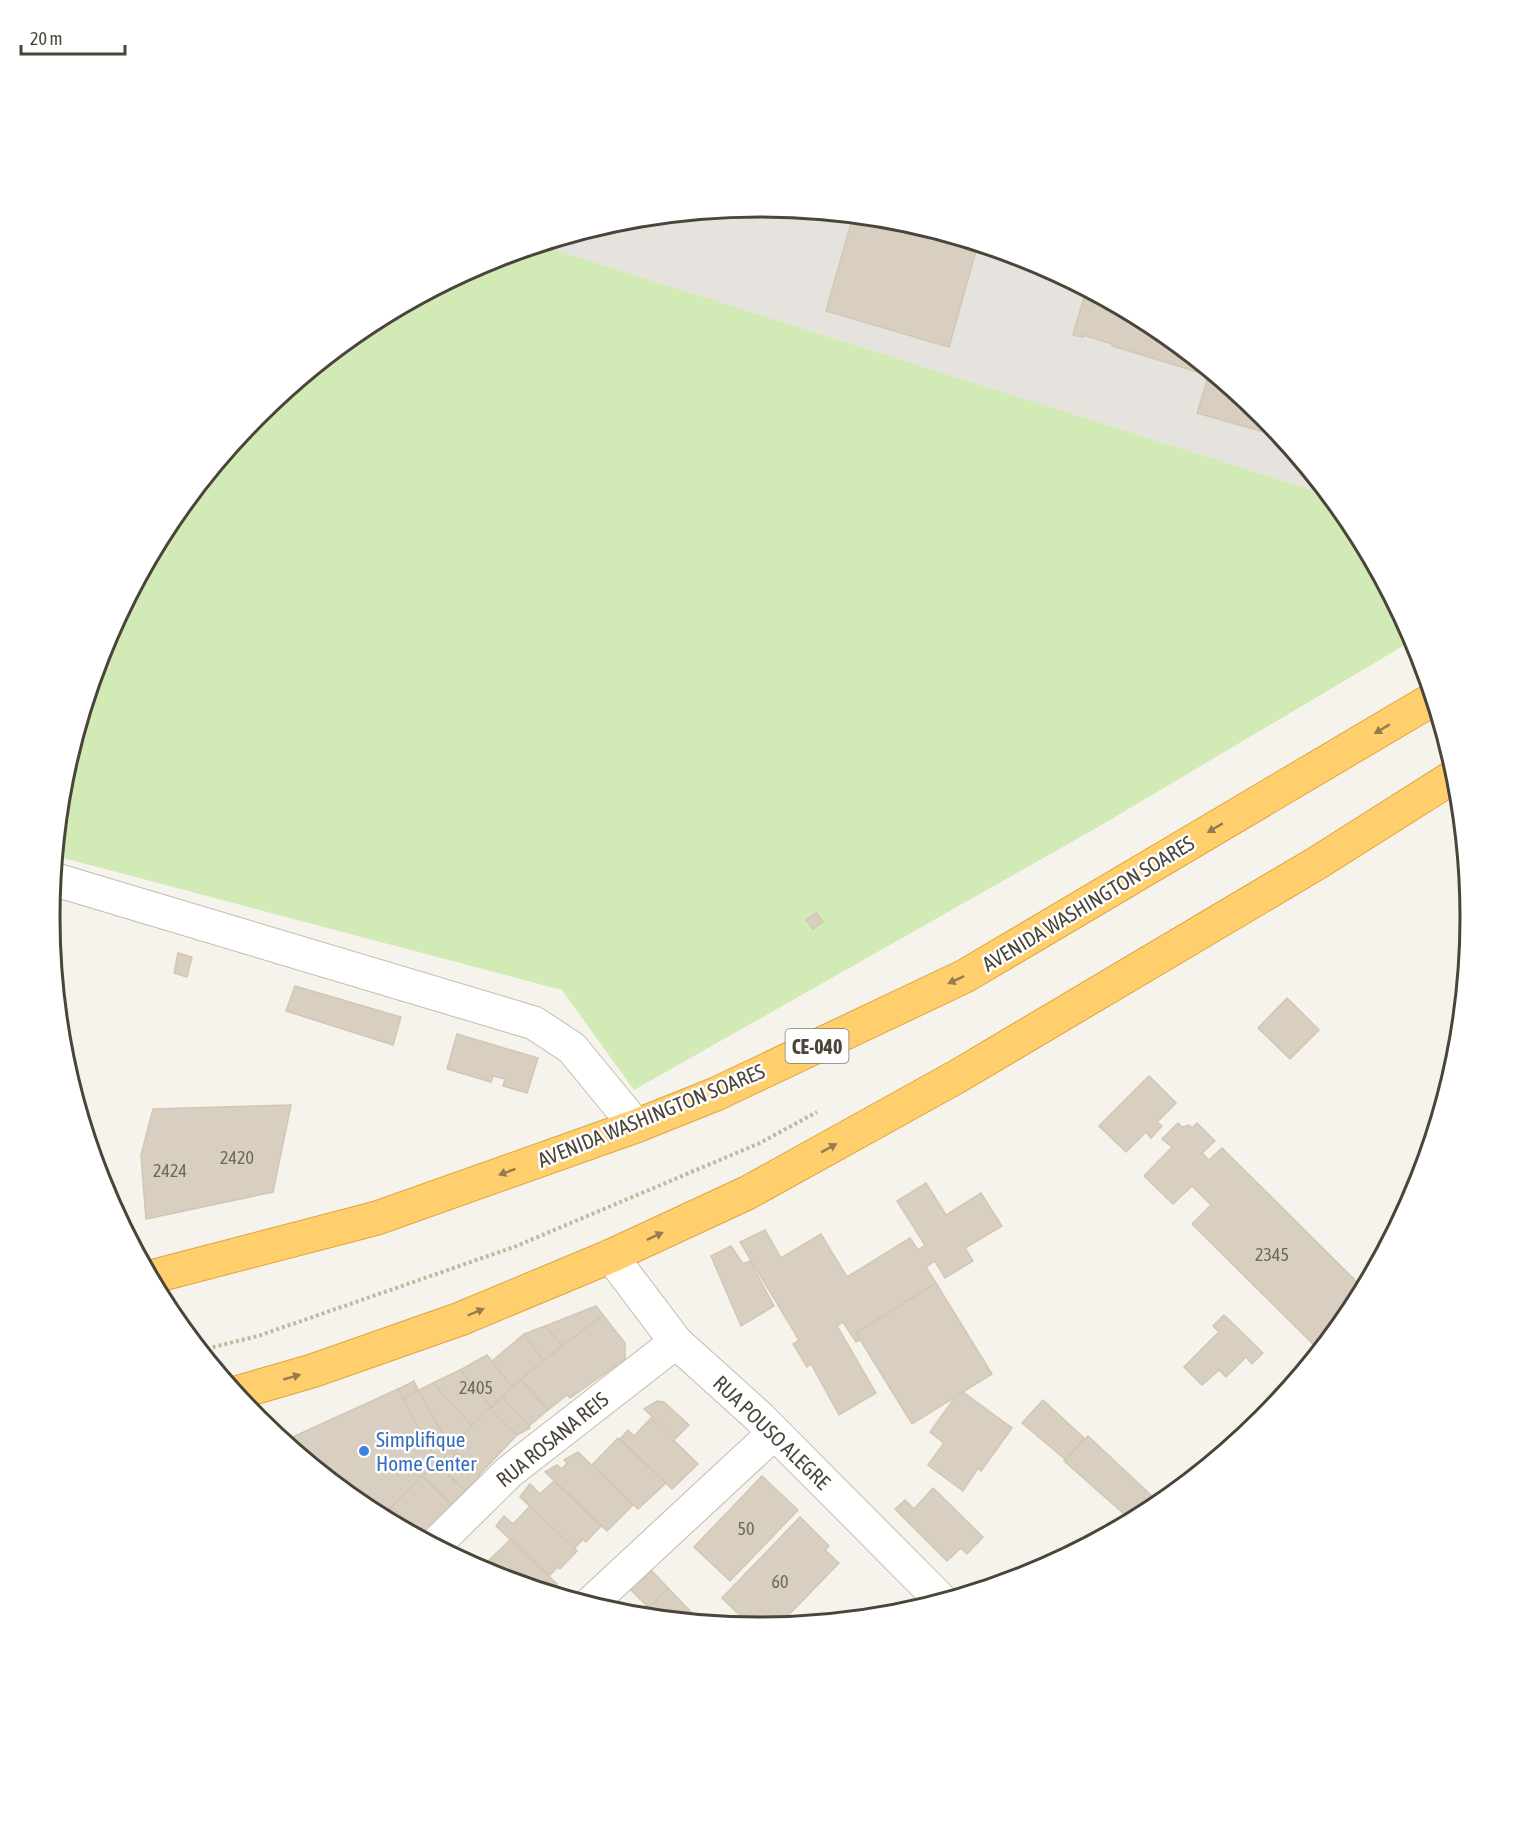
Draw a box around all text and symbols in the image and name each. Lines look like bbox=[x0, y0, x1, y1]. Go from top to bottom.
scale bar bbox=[21, 18, 124, 56]
text: 20 m bbox=[30, 28, 62, 49]
one-way arrow bbox=[1374, 723, 1390, 734]
one-way arrow bbox=[1207, 823, 1223, 834]
street label: AVENIDA WASHINGTON SOARES bbox=[978, 830, 1198, 976]
one-way arrow bbox=[948, 976, 965, 985]
road number: CE-040 bbox=[786, 1029, 848, 1063]
street label: AVENIDA WASHINGTON SOARES bbox=[534, 1058, 768, 1172]
one-way arrow bbox=[821, 1143, 838, 1153]
house number: 2420 bbox=[220, 1147, 254, 1168]
house number: 2424 bbox=[153, 1160, 187, 1181]
one-way arrow bbox=[498, 1167, 516, 1177]
one-way arrow bbox=[647, 1231, 664, 1240]
house number: 2345 bbox=[1255, 1244, 1289, 1265]
one-way arrow bbox=[467, 1307, 485, 1316]
street label: RUA POUSO ALEGRE bbox=[709, 1370, 835, 1494]
one-way arrow bbox=[283, 1372, 301, 1381]
house number: 2405 bbox=[459, 1377, 493, 1398]
street label: RUA ROSANA REIS bbox=[491, 1386, 613, 1491]
place label: Simplifique Home Center bbox=[376, 1427, 477, 1475]
marker: Simplifique Home Center bbox=[357, 1444, 371, 1458]
house number: 50 bbox=[738, 1518, 754, 1539]
house number: 60 bbox=[772, 1571, 788, 1592]

